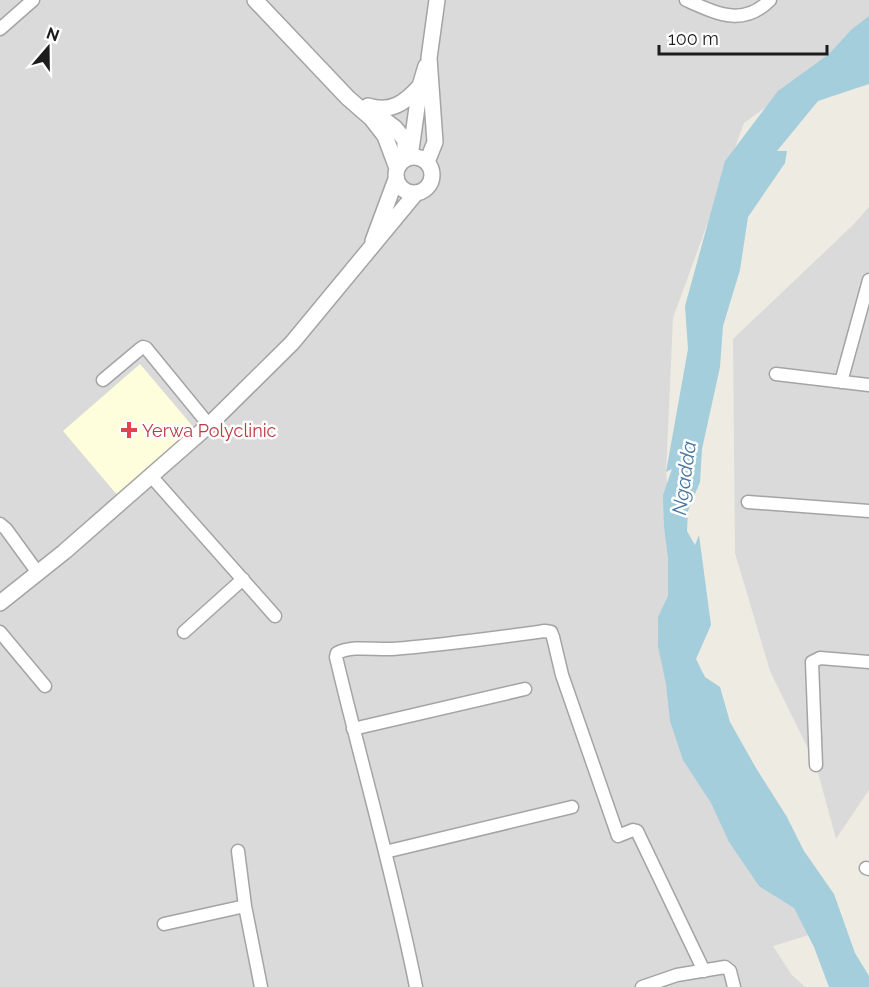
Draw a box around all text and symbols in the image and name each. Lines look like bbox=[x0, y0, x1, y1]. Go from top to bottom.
north arrow bbox=[18, 18, 78, 78]
scale bar bbox=[659, 18, 827, 56]
text: N bbox=[44, 23, 62, 45]
text: 100 m bbox=[668, 28, 719, 49]
place label: Yerwa Polyclinic bbox=[142, 420, 277, 441]
marker: Yerwa Polyclinic bbox=[120, 421, 138, 439]
water label: Ngadda bbox=[667, 439, 701, 516]

